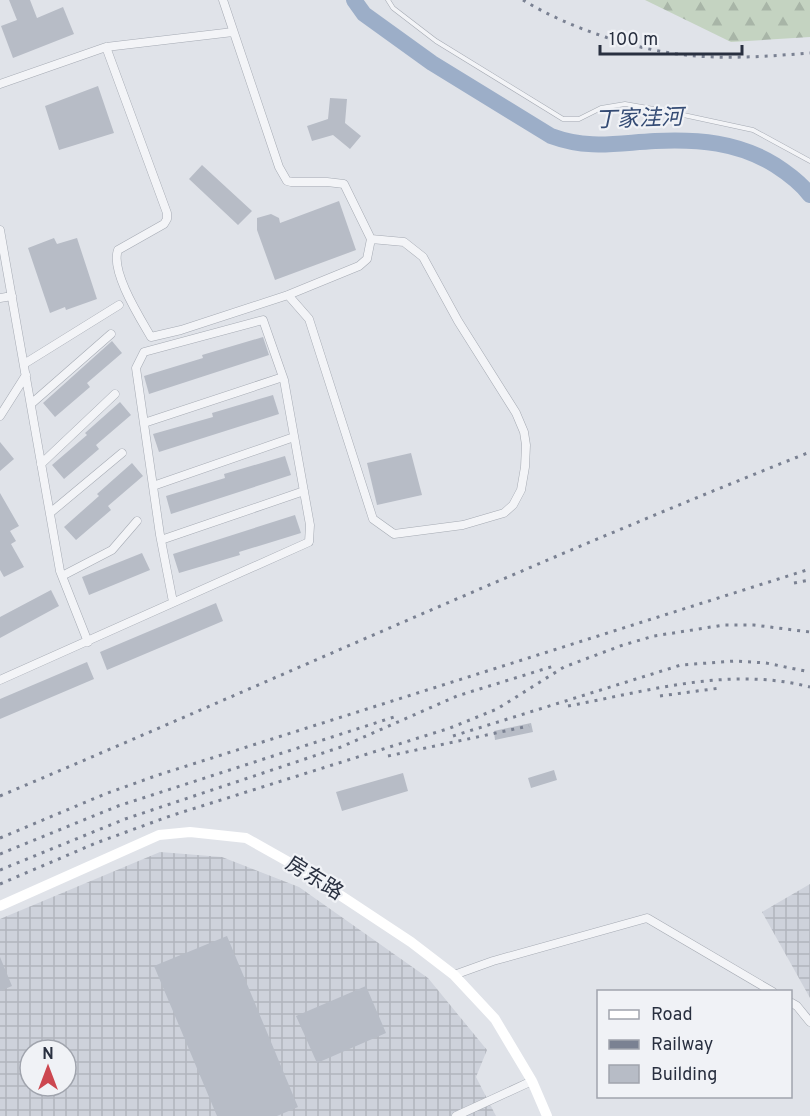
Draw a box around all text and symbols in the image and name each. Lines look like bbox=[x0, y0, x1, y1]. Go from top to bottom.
scale bar bbox=[600, 18, 742, 56]
text: 100 m bbox=[609, 29, 658, 52]
water label: 丁家洼河 bbox=[595, 105, 687, 135]
street label: 房东路 bbox=[280, 851, 348, 907]
legend bbox=[597, 990, 792, 1098]
text: Road bbox=[651, 1004, 693, 1027]
text: Railway bbox=[651, 1034, 713, 1057]
north arrow bbox=[18, 1038, 78, 1098]
text: N bbox=[42, 1045, 54, 1065]
text: Building bbox=[651, 1064, 717, 1087]

